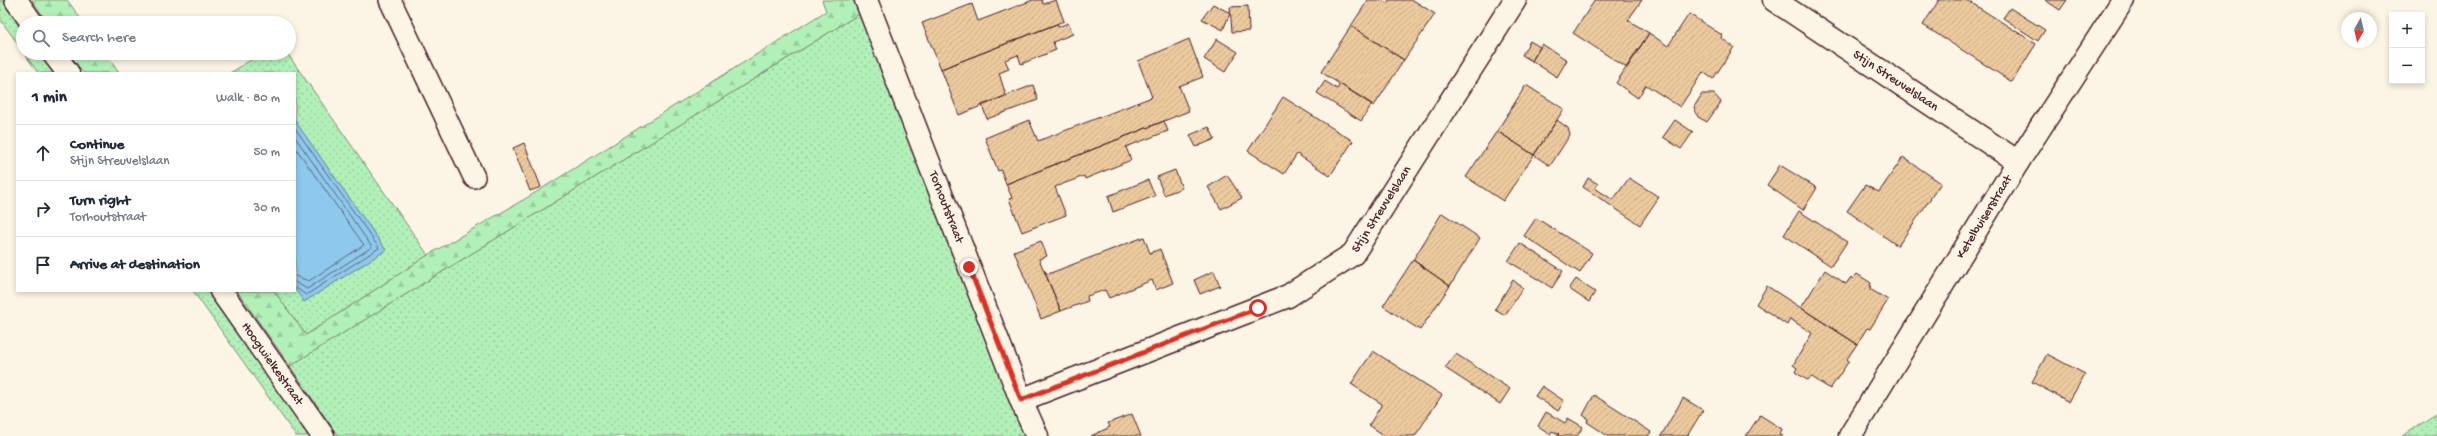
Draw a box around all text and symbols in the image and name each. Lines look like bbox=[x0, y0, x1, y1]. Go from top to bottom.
north arrow bbox=[2341, 12, 2377, 48]
map controls bbox=[2389, 12, 2425, 84]
button: + bbox=[2389, 12, 2425, 48]
search box bbox=[16, 16, 296, 60]
icon: search bbox=[30, 27, 52, 49]
text: Search here bbox=[62, 29, 136, 47]
street label: Stijn Streuvelslaan bbox=[1850, 47, 1942, 115]
button: − bbox=[2389, 48, 2425, 84]
text: 1 min bbox=[32, 88, 67, 108]
text: Walk · 80 m bbox=[216, 91, 280, 106]
text: Continue bbox=[70, 136, 124, 154]
icon: ahead bbox=[32, 142, 54, 164]
text: 50 m bbox=[253, 145, 280, 160]
text: Stijn Streuvelslaan bbox=[70, 154, 170, 169]
street label: Stijn Streuvelslaan bbox=[1348, 163, 1415, 255]
street label: Torhoutstraat bbox=[925, 168, 968, 247]
street label: Ketelbuiserstraat bbox=[1953, 171, 2016, 261]
text: Turn right bbox=[70, 192, 130, 210]
icon: right bbox=[32, 198, 54, 220]
text: 30 m bbox=[254, 201, 280, 216]
text: Torhoutstraat bbox=[70, 210, 146, 225]
icon: arrive bbox=[32, 254, 54, 276]
text: Arrive at destination bbox=[70, 256, 200, 274]
route end bbox=[960, 258, 978, 276]
route start bbox=[1249, 299, 1267, 317]
street label: Hoogwielkestraat bbox=[238, 319, 307, 409]

